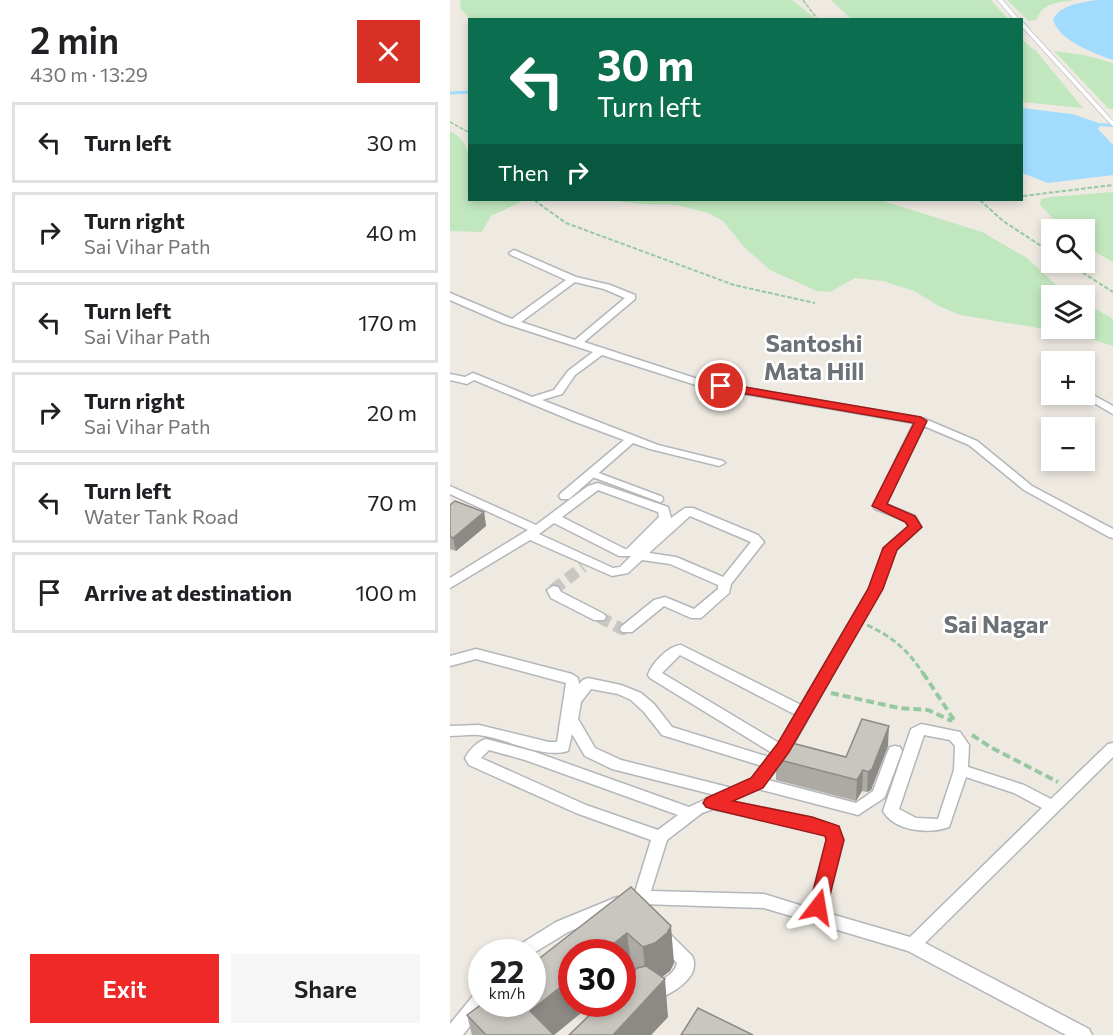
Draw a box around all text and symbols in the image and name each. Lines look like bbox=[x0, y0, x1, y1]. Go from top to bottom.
text: 2 min bbox=[30, 17, 119, 61]
button: close bbox=[357, 20, 420, 83]
text: 30 m bbox=[597, 38, 694, 90]
icon: left bbox=[498, 42, 576, 120]
text: 430 m · 13:29 bbox=[30, 62, 148, 86]
text: Turn left bbox=[597, 90, 701, 123]
icon: left bbox=[33, 126, 66, 159]
text: Turn left bbox=[84, 129, 171, 156]
text: 30 m bbox=[367, 129, 417, 156]
icon: right bbox=[561, 156, 594, 189]
text: Then bbox=[498, 159, 549, 186]
text: Turn right bbox=[84, 207, 185, 234]
icon: right bbox=[33, 216, 66, 249]
text: 40 m bbox=[366, 219, 417, 246]
map controls bbox=[1041, 219, 1095, 471]
button: search bbox=[1041, 219, 1095, 273]
text: Sai Vihar Path bbox=[84, 234, 210, 258]
button: layers bbox=[1041, 285, 1095, 339]
text: Turn left bbox=[84, 297, 171, 324]
icon: left bbox=[33, 306, 66, 339]
text: 170 m bbox=[358, 309, 417, 336]
text: Sai Vihar Path bbox=[84, 324, 210, 348]
district label: Santoshi Mata Hill bbox=[764, 328, 864, 385]
button: + bbox=[1041, 351, 1095, 405]
pin bbox=[695, 360, 746, 411]
icon: arrive bbox=[704, 369, 737, 402]
text: Turn right bbox=[84, 387, 185, 414]
icon: right bbox=[33, 396, 66, 429]
text: 20 m bbox=[367, 399, 417, 426]
text: Sai Vihar Path bbox=[84, 414, 210, 438]
button: − bbox=[1041, 417, 1095, 471]
text: Turn left bbox=[84, 477, 171, 504]
icon: left bbox=[33, 486, 66, 519]
text: 70 m bbox=[368, 489, 417, 516]
text: Water Tank Road bbox=[84, 504, 239, 528]
icon: arrive bbox=[33, 576, 66, 609]
text: Arrive at destination bbox=[84, 579, 292, 606]
text: 100 m bbox=[355, 579, 417, 606]
district label: Sai Nagar bbox=[944, 609, 1048, 638]
position arrow bbox=[786, 875, 850, 939]
speed limit sign: 30 bbox=[558, 939, 636, 1017]
text: 22 bbox=[490, 952, 524, 989]
button: Exit bbox=[30, 954, 219, 1023]
button: Share bbox=[231, 954, 420, 1023]
text: km/h bbox=[489, 984, 525, 1002]

